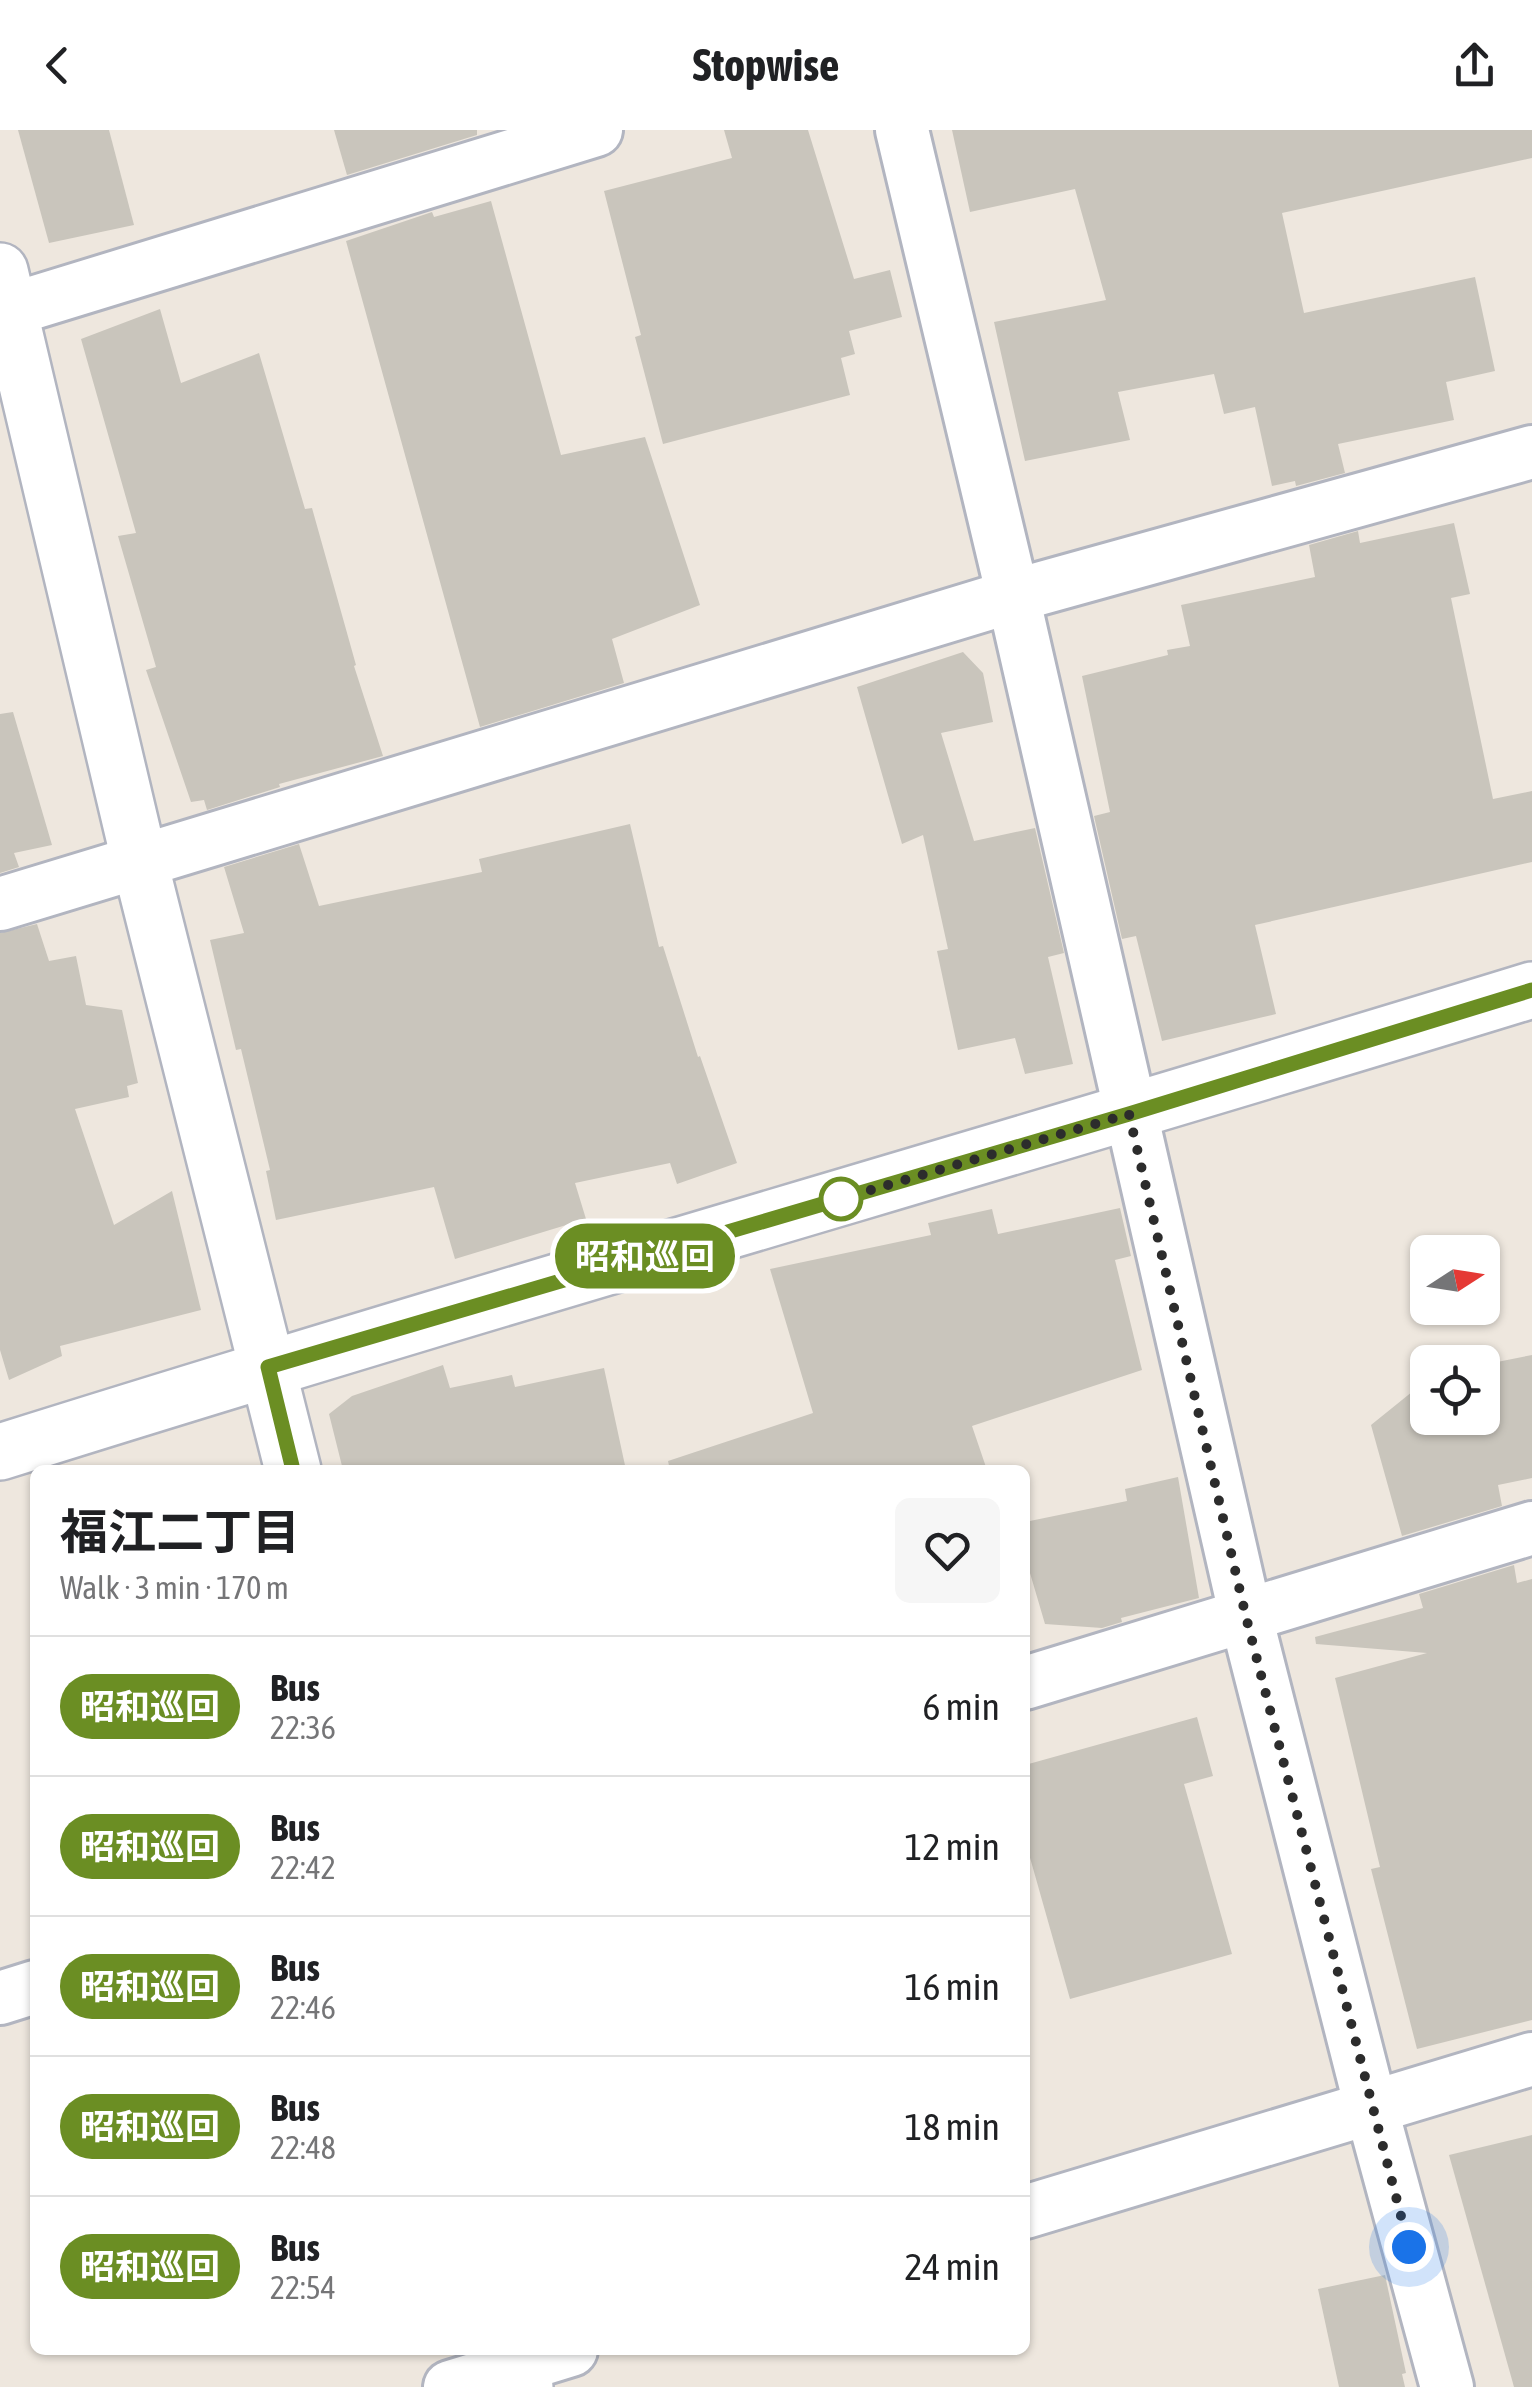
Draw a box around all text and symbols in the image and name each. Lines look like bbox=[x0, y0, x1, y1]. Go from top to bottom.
icon: back bbox=[30, 38, 85, 93]
icon: share bbox=[1447, 38, 1502, 93]
text: Stopwise bbox=[693, 39, 839, 91]
unlabelled marker bbox=[820, 1178, 862, 1220]
line badge: 昭和巡回 bbox=[575, 1224, 715, 1288]
north arrow bbox=[1410, 1235, 1500, 1325]
map controls bbox=[1410, 1235, 1500, 1435]
text: 昭和巡回 bbox=[575, 1236, 715, 1276]
button: locate bbox=[1410, 1345, 1500, 1435]
button: heart bbox=[895, 1498, 1000, 1603]
text: 福江二丁目 bbox=[60, 1504, 300, 1559]
text: Walk · 3 min · 170 m bbox=[60, 1569, 289, 1606]
text: Bus bbox=[270, 1666, 320, 1709]
text: 6 min bbox=[922, 1685, 1000, 1728]
text: 昭和巡回 bbox=[80, 1686, 220, 1726]
text: 22:36 bbox=[270, 1709, 336, 1746]
text: Bus bbox=[270, 1806, 320, 1849]
text: 12 min bbox=[905, 1825, 1000, 1868]
text: 昭和巡回 bbox=[80, 1826, 220, 1866]
text: 22:42 bbox=[270, 1849, 336, 1886]
text: Bus bbox=[270, 1946, 320, 1989]
text: 16 min bbox=[905, 1965, 1000, 2008]
text: 昭和巡回 bbox=[80, 1966, 220, 2006]
text: 22:46 bbox=[270, 1989, 336, 2026]
text: Bus bbox=[270, 2086, 320, 2129]
text: 18 min bbox=[905, 2105, 1000, 2148]
text: 昭和巡回 bbox=[80, 2106, 220, 2146]
text: 22:48 bbox=[270, 2129, 336, 2166]
your location bbox=[1384, 2222, 1434, 2272]
text: Bus bbox=[270, 2226, 320, 2269]
text: 24 min bbox=[905, 2245, 1000, 2288]
text: 昭和巡回 bbox=[80, 2246, 220, 2286]
text: 22:54 bbox=[270, 2269, 336, 2306]

